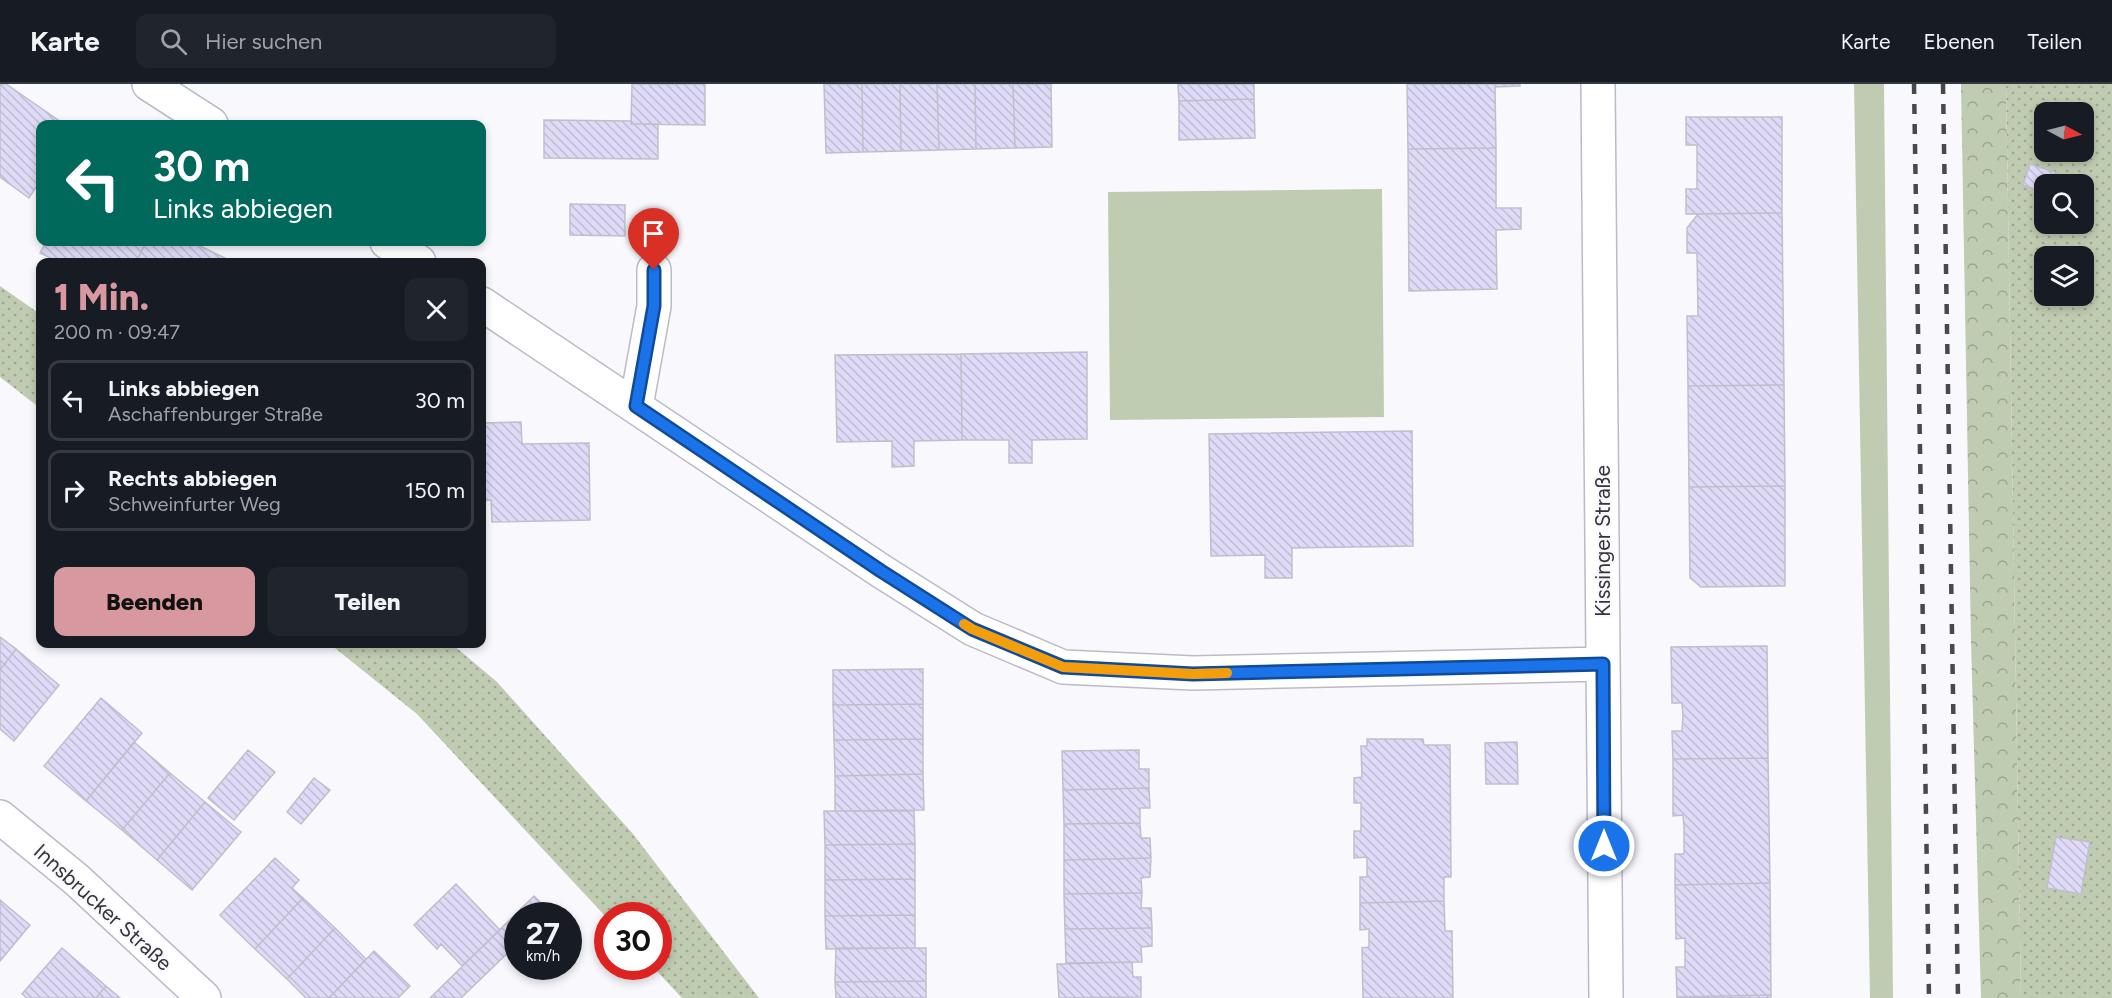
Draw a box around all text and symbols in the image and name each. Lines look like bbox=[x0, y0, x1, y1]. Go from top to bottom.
search box bbox=[136, 14, 556, 68]
text: Karte bbox=[30, 24, 100, 58]
icon: search bbox=[157, 25, 190, 58]
text: Hier suchen bbox=[205, 28, 322, 55]
text: Karte bbox=[1841, 29, 1890, 54]
text: Ebenen bbox=[1923, 29, 1995, 54]
text: Teilen bbox=[2028, 29, 2082, 54]
north arrow bbox=[2034, 102, 2094, 162]
map controls bbox=[2034, 102, 2094, 306]
text: 30 m bbox=[153, 141, 250, 192]
icon: left bbox=[54, 144, 132, 222]
button: search bbox=[2034, 174, 2094, 234]
text: Links abbiegen bbox=[153, 192, 333, 225]
pin bbox=[628, 208, 679, 270]
icon: arrive bbox=[637, 217, 670, 250]
button: layers bbox=[2034, 246, 2094, 306]
text: 1 Min. bbox=[54, 276, 149, 319]
button: close bbox=[405, 278, 468, 341]
text: 200 m · 09:47 bbox=[54, 320, 180, 344]
text: Links abbiegen bbox=[108, 375, 259, 402]
icon: left bbox=[57, 384, 90, 417]
text: 30 m bbox=[415, 387, 465, 414]
text: Aschaffenburger Straße bbox=[108, 402, 323, 426]
text: Rechts abbiegen bbox=[108, 465, 277, 492]
street label: Kissinger Straße bbox=[1590, 465, 1615, 617]
icon: right bbox=[57, 474, 90, 507]
text: 150 m bbox=[405, 477, 465, 504]
text: Schweinfurter Weg bbox=[108, 492, 281, 516]
button: Beenden bbox=[54, 567, 255, 636]
button: Teilen bbox=[267, 567, 468, 636]
position arrow bbox=[1572, 814, 1636, 878]
street label: Innsbrucker Straße bbox=[29, 838, 177, 976]
speed limit sign: 30 bbox=[594, 902, 672, 980]
text: 27 bbox=[526, 915, 560, 952]
text: km/h bbox=[526, 947, 560, 965]

